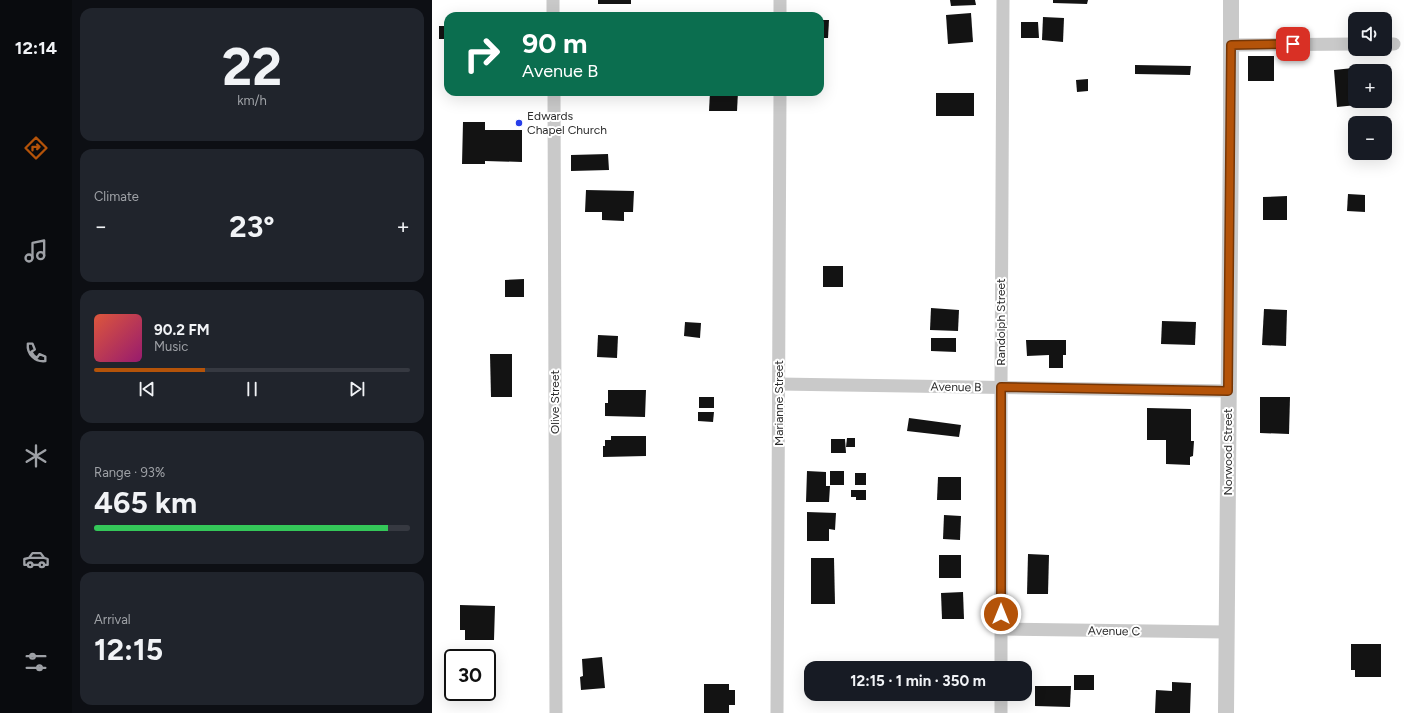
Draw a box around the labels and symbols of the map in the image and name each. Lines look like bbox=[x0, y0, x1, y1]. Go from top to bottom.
pin bbox=[1276, 27, 1310, 61]
place label: Edwards Chapel Church bbox=[527, 109, 607, 137]
marker: Edwards Chapel Church bbox=[514, 118, 524, 128]
street label: Randolph Street bbox=[994, 278, 1008, 366]
street label: Marianne Street bbox=[772, 360, 786, 446]
street label: Olive Street bbox=[548, 370, 562, 434]
street label: Avenue B bbox=[930, 380, 982, 394]
street label: Norwood Street bbox=[1221, 408, 1235, 496]
position arrow bbox=[980, 593, 1022, 635]
street label: Avenue C bbox=[1088, 624, 1141, 638]
speed limit sign: 30 bbox=[444, 649, 496, 701]

